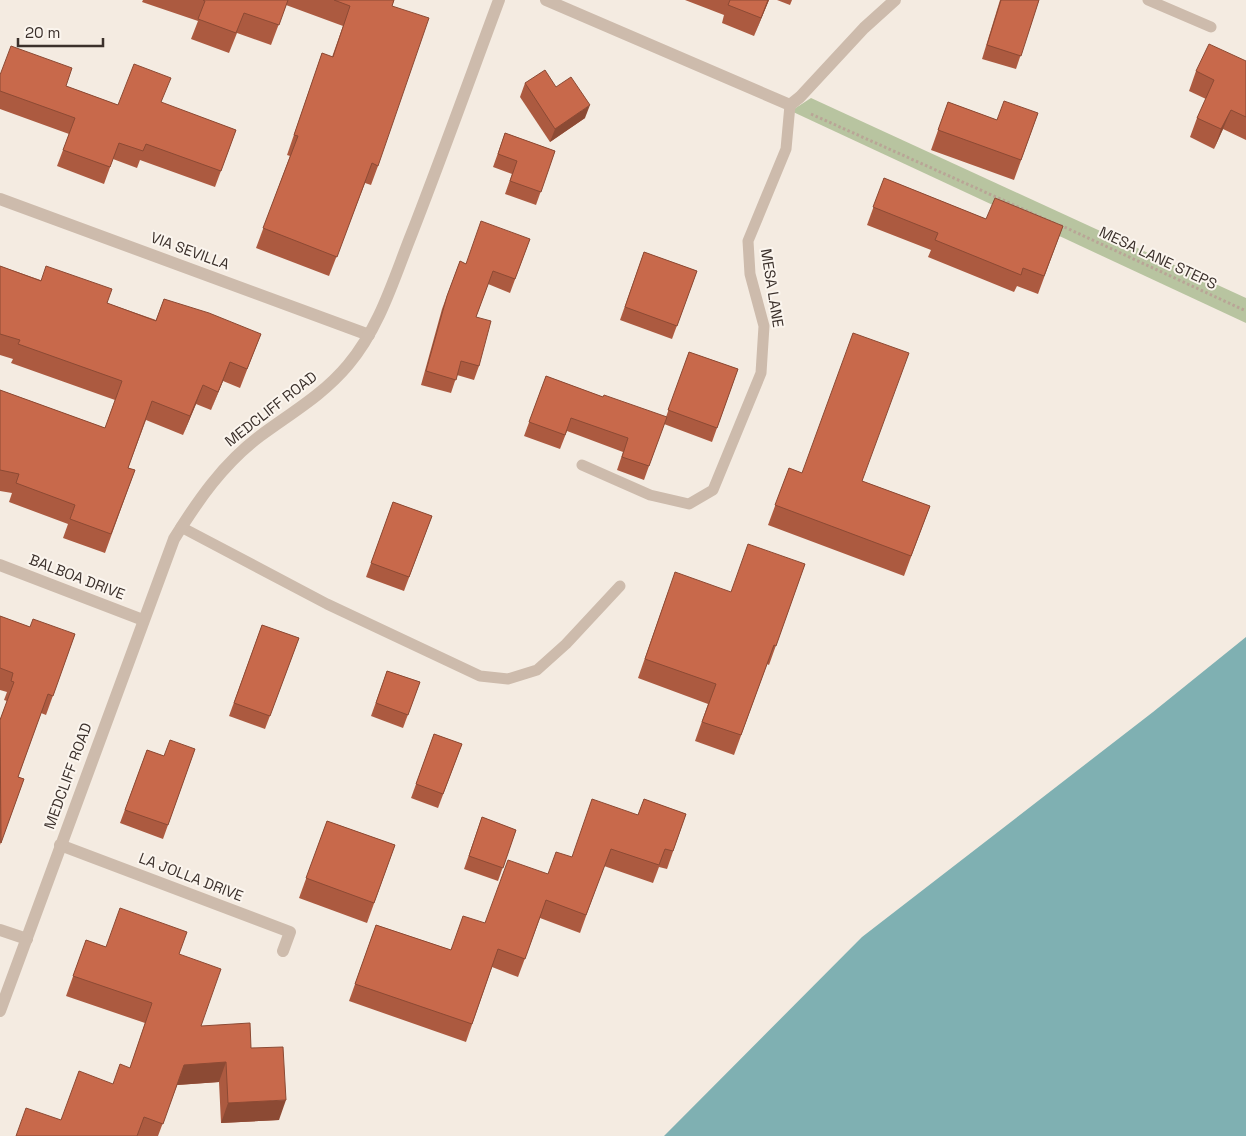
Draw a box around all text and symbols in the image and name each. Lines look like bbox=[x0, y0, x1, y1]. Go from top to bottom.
scale bar bbox=[18, 15, 102, 47]
text: 20 m bbox=[25, 23, 60, 42]
street label: MESA LANE STEPS bbox=[1096, 222, 1220, 293]
street label: VIA SEVILLA bbox=[148, 228, 233, 274]
street label: MESA LANE bbox=[757, 247, 788, 329]
street label: MEDCLIFF ROAD bbox=[221, 367, 321, 450]
street label: BALBOA DRIVE bbox=[27, 550, 128, 604]
street label: MEDCLIFF ROAD bbox=[40, 720, 96, 832]
street label: LA JOLLA DRIVE bbox=[136, 848, 246, 905]

